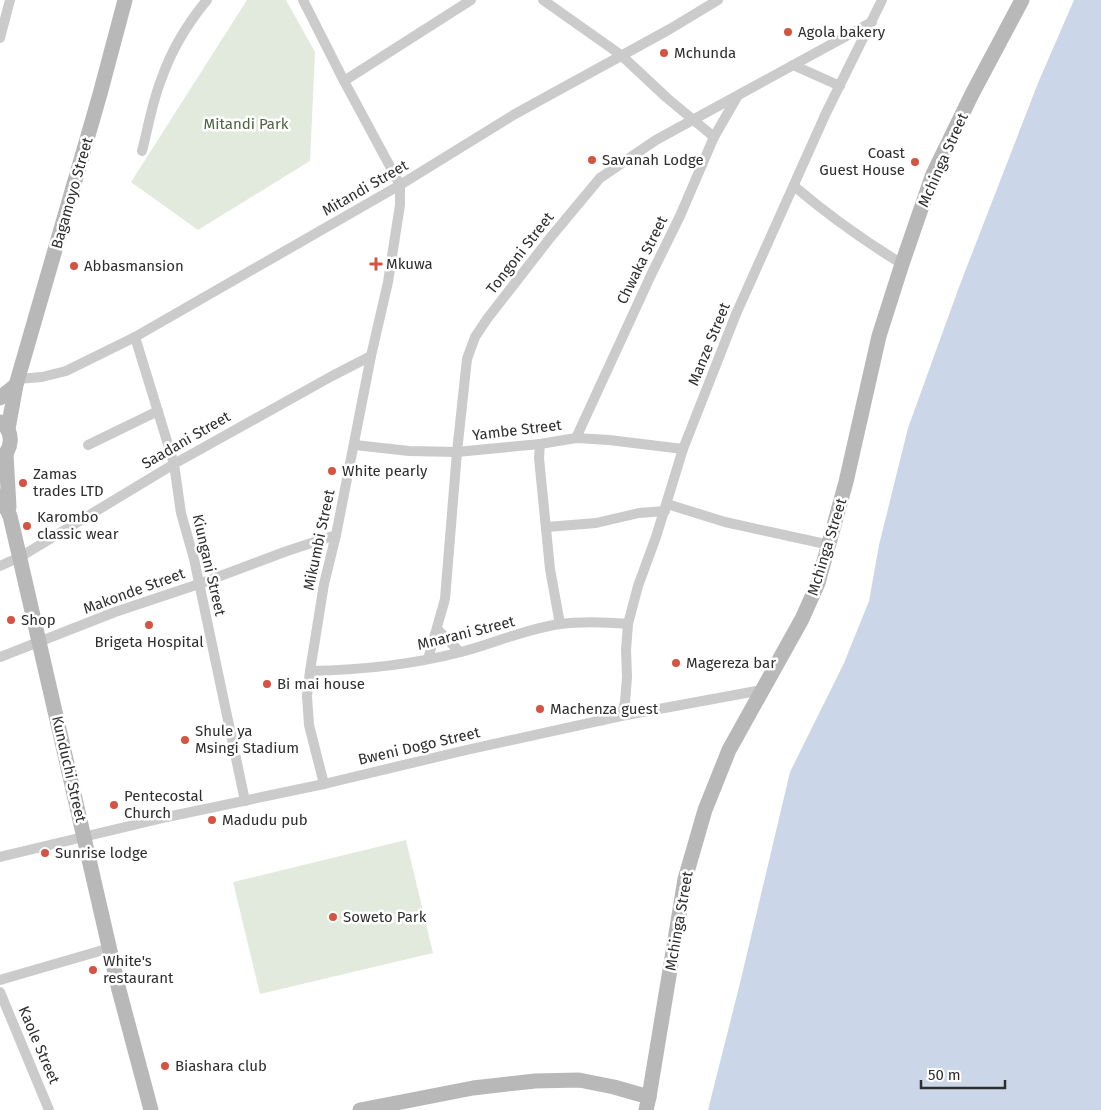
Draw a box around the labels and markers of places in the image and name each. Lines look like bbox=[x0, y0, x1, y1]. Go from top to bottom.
place label: Agola bakery bbox=[798, 23, 886, 41]
marker: Agola bakery bbox=[782, 26, 794, 38]
place label: Mchunda bbox=[674, 44, 736, 62]
marker: Mchunda bbox=[658, 47, 670, 59]
place label: Coast Guest House bbox=[819, 144, 906, 179]
place label: Savanah Lodge bbox=[602, 151, 704, 169]
marker: Savanah Lodge bbox=[586, 154, 598, 166]
marker: Coast Guest House bbox=[909, 156, 921, 168]
place label: Mkuwa bbox=[386, 255, 433, 273]
place label: Abbasmansion bbox=[84, 257, 184, 275]
marker: Mkuwa bbox=[370, 258, 382, 270]
marker: Abbasmansion bbox=[68, 260, 80, 272]
place label: White pearly bbox=[342, 462, 428, 480]
place label: Zamas trades LTD bbox=[33, 465, 104, 500]
marker: White pearly bbox=[326, 465, 338, 477]
marker: Zamas trades LTD bbox=[17, 477, 29, 489]
place label: Karombo classic wear bbox=[37, 508, 119, 543]
marker: Karombo classic wear bbox=[21, 520, 33, 532]
place label: Shop bbox=[21, 611, 56, 629]
marker: Shop bbox=[5, 614, 17, 626]
marker: Brigeta Hospital bbox=[143, 619, 155, 631]
place label: Brigeta Hospital bbox=[94, 633, 204, 651]
place label: Magereza bar bbox=[686, 654, 776, 672]
marker: Magereza bar bbox=[670, 657, 682, 669]
place label: Bi mai house bbox=[277, 675, 365, 693]
marker: Bi mai house bbox=[261, 678, 273, 690]
place label: Machenza guest bbox=[550, 700, 659, 718]
marker: Machenza guest bbox=[534, 703, 546, 715]
place label: Shule ya Msingi Stadium bbox=[195, 722, 299, 757]
marker: Shule ya Msingi Stadium bbox=[179, 734, 191, 746]
place label: Pentecostal Church bbox=[124, 787, 204, 822]
marker: Pentecostal Church bbox=[108, 799, 120, 811]
place label: Madudu pub bbox=[222, 811, 308, 829]
marker: Madudu pub bbox=[206, 814, 218, 826]
place label: Sunrise lodge bbox=[55, 844, 148, 862]
marker: Sunrise lodge bbox=[39, 847, 51, 859]
place label: Soweto Park bbox=[343, 908, 427, 926]
marker: Soweto Park bbox=[327, 911, 339, 923]
place label: White's restaurant bbox=[103, 952, 174, 987]
marker: White's restaurant bbox=[87, 964, 99, 976]
place label: Biashara club bbox=[175, 1057, 267, 1075]
marker: Biashara club bbox=[159, 1060, 171, 1072]

